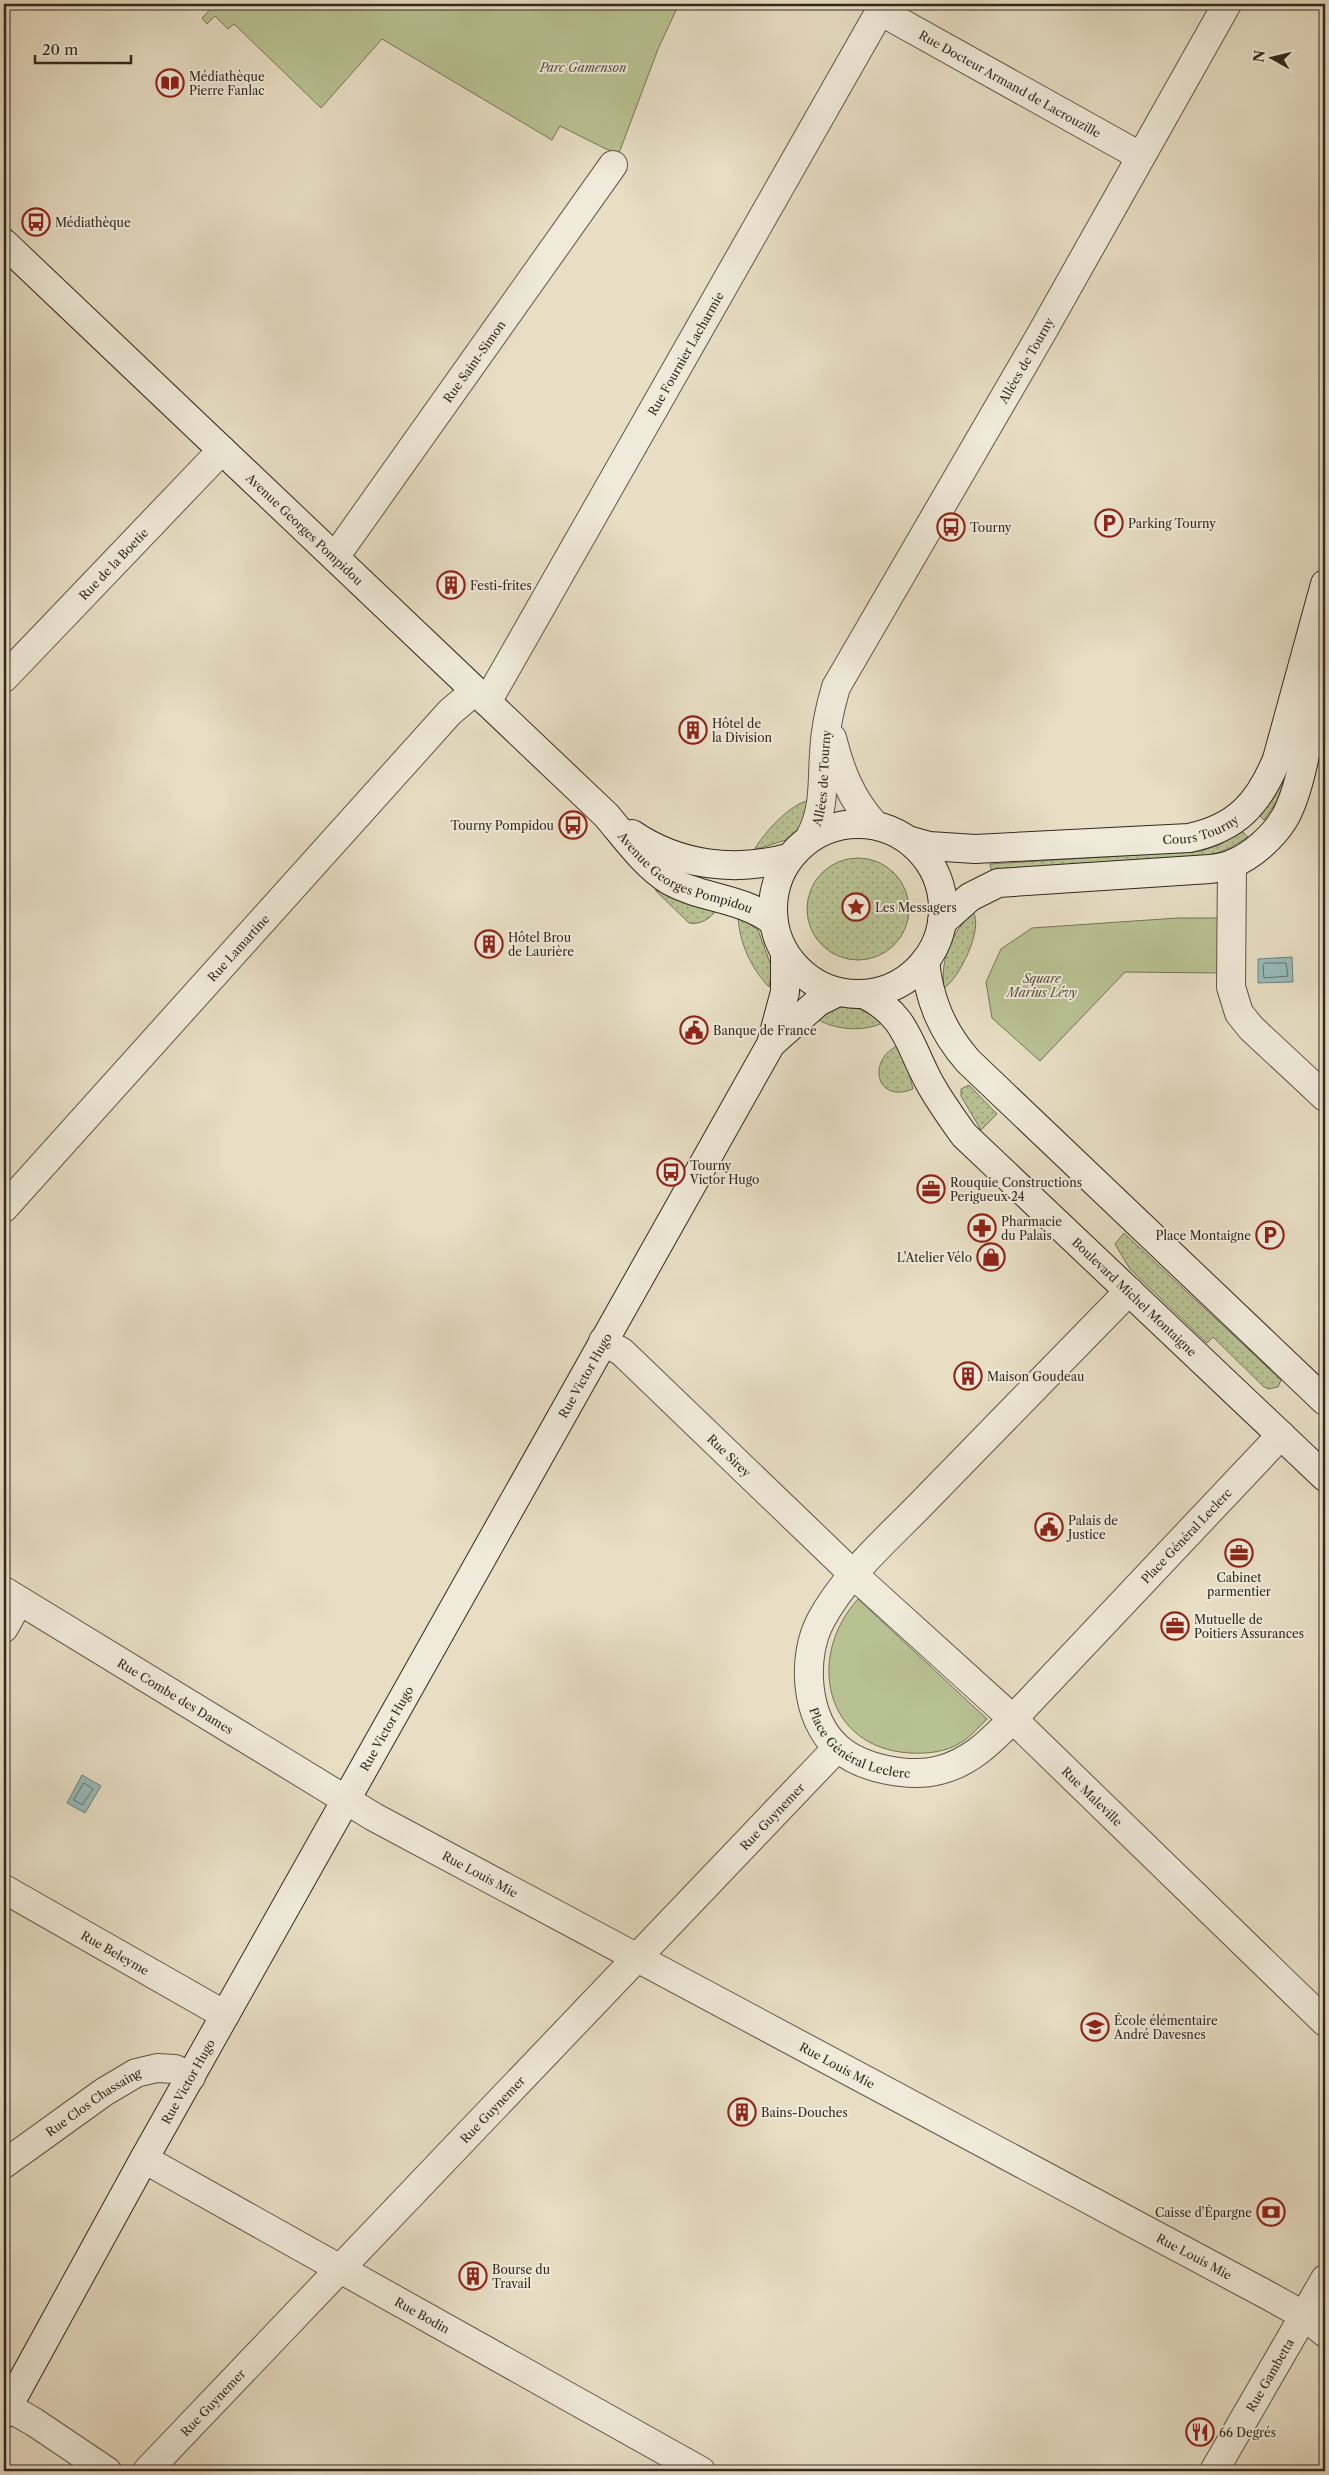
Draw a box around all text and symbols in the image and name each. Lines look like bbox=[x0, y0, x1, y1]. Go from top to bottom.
street label: Rue Docteur Armand de Lacrouzille bbox=[916, 27, 1104, 140]
scale bar bbox=[35, 32, 131, 64]
north arrow bbox=[1246, 32, 1296, 82]
text: 20 m bbox=[42, 40, 78, 59]
text: N bbox=[1249, 49, 1269, 63]
park label: Parc Gamenson bbox=[539, 60, 626, 75]
library icon: Médiathèque Pierre Fanlac bbox=[155, 68, 185, 98]
place label: Médiathèque Pierre Fanlac bbox=[189, 69, 265, 98]
bus stop icon: Médiathèque bbox=[21, 207, 51, 237]
place label: Médiathèque bbox=[55, 215, 131, 230]
street label: Rue Fournier Lacharmie bbox=[644, 289, 727, 418]
street label: Allées de Tourny bbox=[995, 315, 1057, 407]
street label: Rue Saint-Simon bbox=[440, 317, 508, 405]
street label: Avenue Georges Pompidou bbox=[243, 469, 367, 588]
parking icon: Parking Tourny bbox=[1094, 508, 1124, 538]
bus stop icon: Tourny bbox=[936, 512, 966, 542]
place label: Parking Tourny bbox=[1128, 516, 1216, 531]
place label: Tourny bbox=[970, 520, 1012, 535]
street label: Rue de la Boetie bbox=[75, 525, 151, 603]
building icon: Festi-frites bbox=[436, 570, 466, 600]
place label: Festi-frites bbox=[470, 578, 532, 593]
building icon: Hôtel de la Division bbox=[678, 715, 708, 745]
place label: Hôtel de la Division bbox=[712, 716, 773, 745]
street label: Allées de Tourny bbox=[808, 729, 834, 829]
bus stop icon: Tourny Pompidou bbox=[558, 810, 588, 840]
street label: Cours Tourny bbox=[1162, 811, 1241, 847]
place label: Tourny Pompidou bbox=[450, 818, 555, 833]
street label: Avenue Georges Pompidou bbox=[615, 828, 756, 916]
place icon: Les Messagers bbox=[841, 892, 871, 922]
place label: Les Messagers bbox=[875, 900, 957, 915]
street label: Rue Lamartine bbox=[204, 911, 272, 984]
building icon: Hôtel Brou de Laurière bbox=[474, 929, 504, 959]
place label: Hôtel Brou de Laurière bbox=[508, 930, 574, 959]
park label: Square Marius Lévy bbox=[1005, 971, 1077, 1000]
public building icon: Banque de France bbox=[679, 1015, 709, 1045]
place label: Banque de France bbox=[713, 1023, 817, 1038]
bus stop icon: Tourny Victor Hugo bbox=[656, 1157, 686, 1187]
place label: Tourny Victor Hugo bbox=[689, 1158, 759, 1187]
office icon: Rouquie Constructions Perigueux 24 bbox=[916, 1174, 946, 1204]
place label: Rouquie Constructions Perigueux 24 bbox=[950, 1175, 1082, 1204]
pharmacy icon: Pharmacie du Palais bbox=[967, 1213, 997, 1243]
place label: Pharmacie du Palais bbox=[1001, 1214, 1062, 1243]
parking icon: Place Montaigne bbox=[1255, 1220, 1285, 1250]
place label: Place Montaigne bbox=[1155, 1228, 1251, 1243]
street label: Boulevard Michel Montaigne bbox=[1069, 1234, 1200, 1359]
shop icon: L'Atelier Vélo bbox=[976, 1242, 1006, 1272]
place label: L'Atelier Vélo bbox=[897, 1250, 972, 1265]
street label: Rue Victor Hugo bbox=[555, 1330, 615, 1420]
building icon: Maison Goudeau bbox=[953, 1361, 983, 1391]
place label: Maison Goudeau bbox=[987, 1369, 1085, 1384]
street label: Rue Sirey bbox=[704, 1431, 755, 1480]
street label: Place Général Leclerc bbox=[1138, 1485, 1235, 1586]
public building icon: Palais de Justice bbox=[1034, 1512, 1064, 1542]
place label: Palais de Justice bbox=[1066, 1513, 1118, 1542]
office icon: Cabinet parmentier bbox=[1224, 1538, 1254, 1568]
place label: Cabinet parmentier bbox=[1207, 1570, 1271, 1599]
office icon: Mutuelle de Poitiers Assurances bbox=[1160, 1611, 1190, 1641]
place label: Mutuelle de Poitiers Assurances bbox=[1194, 1612, 1304, 1641]
street label: Rue Combe des Dames bbox=[115, 1655, 236, 1737]
street label: Rue Victor Hugo bbox=[356, 1683, 416, 1773]
street label: Place Général Leclerc bbox=[807, 1705, 911, 1780]
street label: Rue Maleville bbox=[1059, 1763, 1126, 1829]
street label: Rue Guynemer bbox=[736, 1780, 807, 1853]
street label: Rue Louis Mie bbox=[440, 1848, 521, 1900]
street label: Rue Beleyme bbox=[79, 1927, 152, 1978]
school or university icon: École élémentaire André Davesnes bbox=[1080, 2012, 1110, 2042]
place label: École élémentaire André Davesnes bbox=[1113, 2012, 1218, 2042]
street label: Rue Victor Hugo bbox=[158, 2036, 218, 2126]
street label: Rue Louis Mie bbox=[797, 2039, 878, 2091]
street label: Rue Clos Chassaing bbox=[43, 2064, 143, 2139]
street label: Rue Guynemer bbox=[457, 2073, 528, 2146]
building icon: Bains-Douches bbox=[727, 2097, 757, 2127]
place label: Bains-Douches bbox=[761, 2105, 848, 2120]
bank icon: Caisse d'Épargne bbox=[1256, 2197, 1286, 2227]
place label: Caisse d'Épargne bbox=[1155, 2204, 1252, 2220]
street label: Rue Louis Mie bbox=[1154, 2230, 1235, 2282]
building icon: Bourse du Travail bbox=[458, 2261, 488, 2291]
place label: Bourse du Travail bbox=[492, 2262, 551, 2291]
street label: Rue Bodin bbox=[392, 2294, 453, 2336]
street label: Rue Gambetta bbox=[1243, 2335, 1297, 2414]
street label: Rue Guynemer bbox=[177, 2366, 248, 2439]
restaurant icon: 66 Degrés bbox=[1185, 2417, 1215, 2447]
place label: 66 Degrés bbox=[1219, 2425, 1276, 2440]

